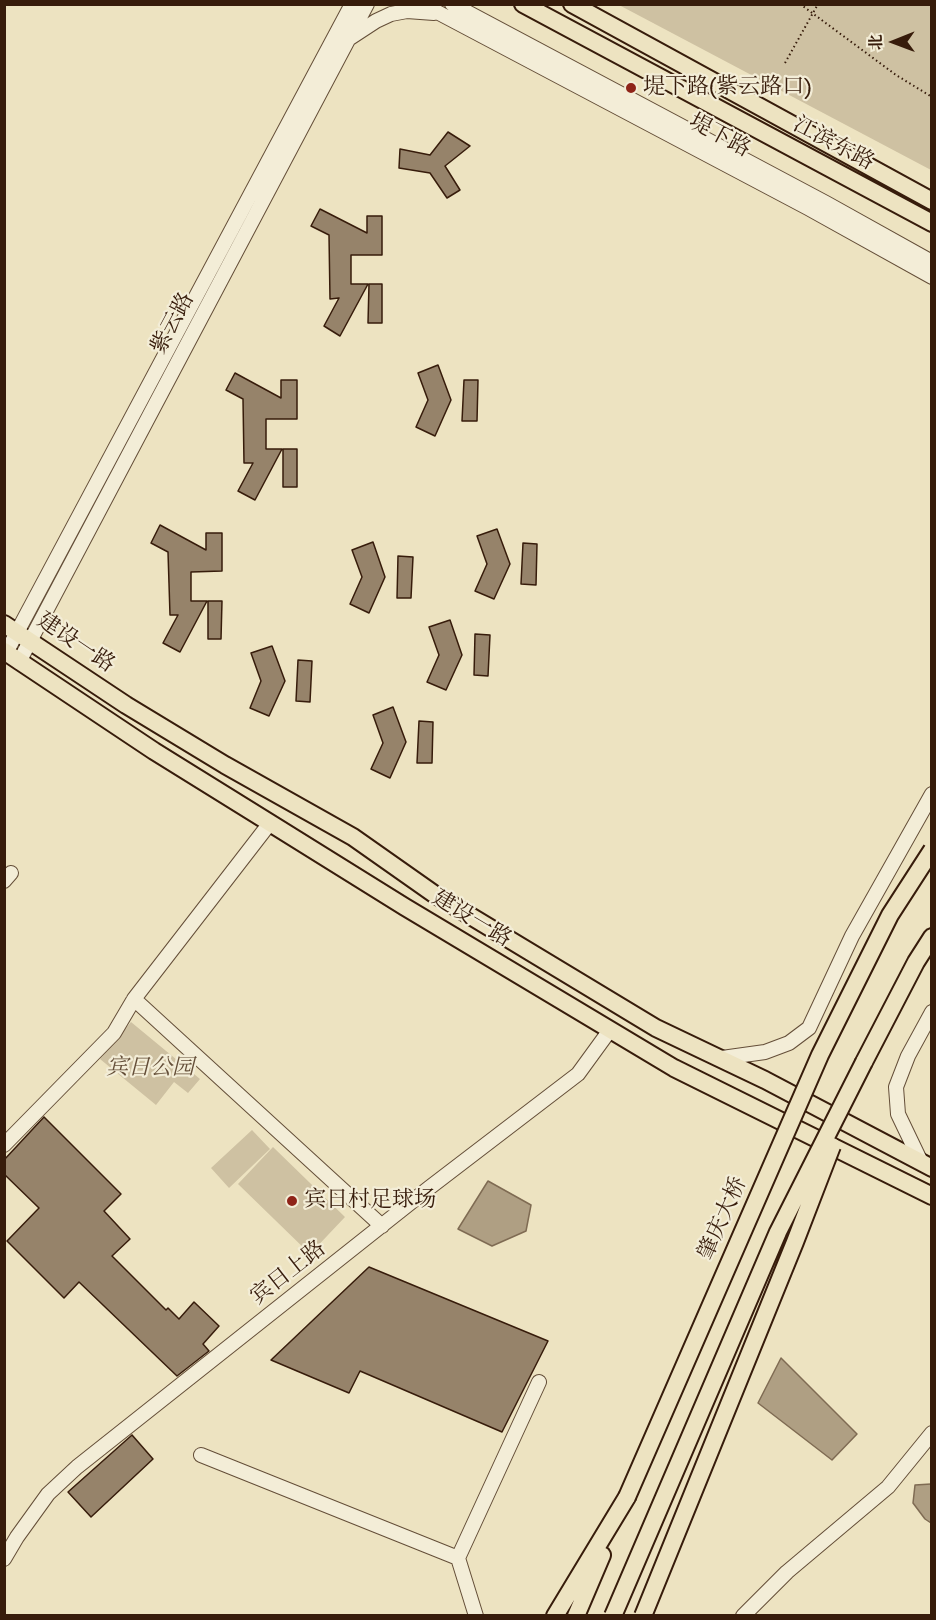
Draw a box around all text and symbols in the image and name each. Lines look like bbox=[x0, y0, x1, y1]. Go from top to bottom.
north arrow bbox=[864, 12, 924, 72]
text: 北 bbox=[866, 34, 886, 51]
place label: 堤下路(紫云路口) bbox=[643, 75, 812, 101]
marker: 堤下路(紫云路口) bbox=[624, 81, 638, 95]
street label: 堤下路 bbox=[684, 110, 754, 164]
street label: 江滨东路 bbox=[788, 113, 878, 177]
street label: 紫云路 bbox=[147, 289, 201, 359]
street label: 建设一路 bbox=[31, 608, 119, 680]
street label: 建设一路 bbox=[426, 886, 516, 954]
park label: 宾日公园 bbox=[106, 1056, 194, 1082]
street label: 肇庆大桥 bbox=[694, 1173, 754, 1265]
place label: 宾日村足球场 bbox=[304, 1188, 436, 1214]
marker: 宾日村足球场 bbox=[285, 1194, 299, 1208]
street label: 宾日上路 bbox=[246, 1237, 332, 1311]

